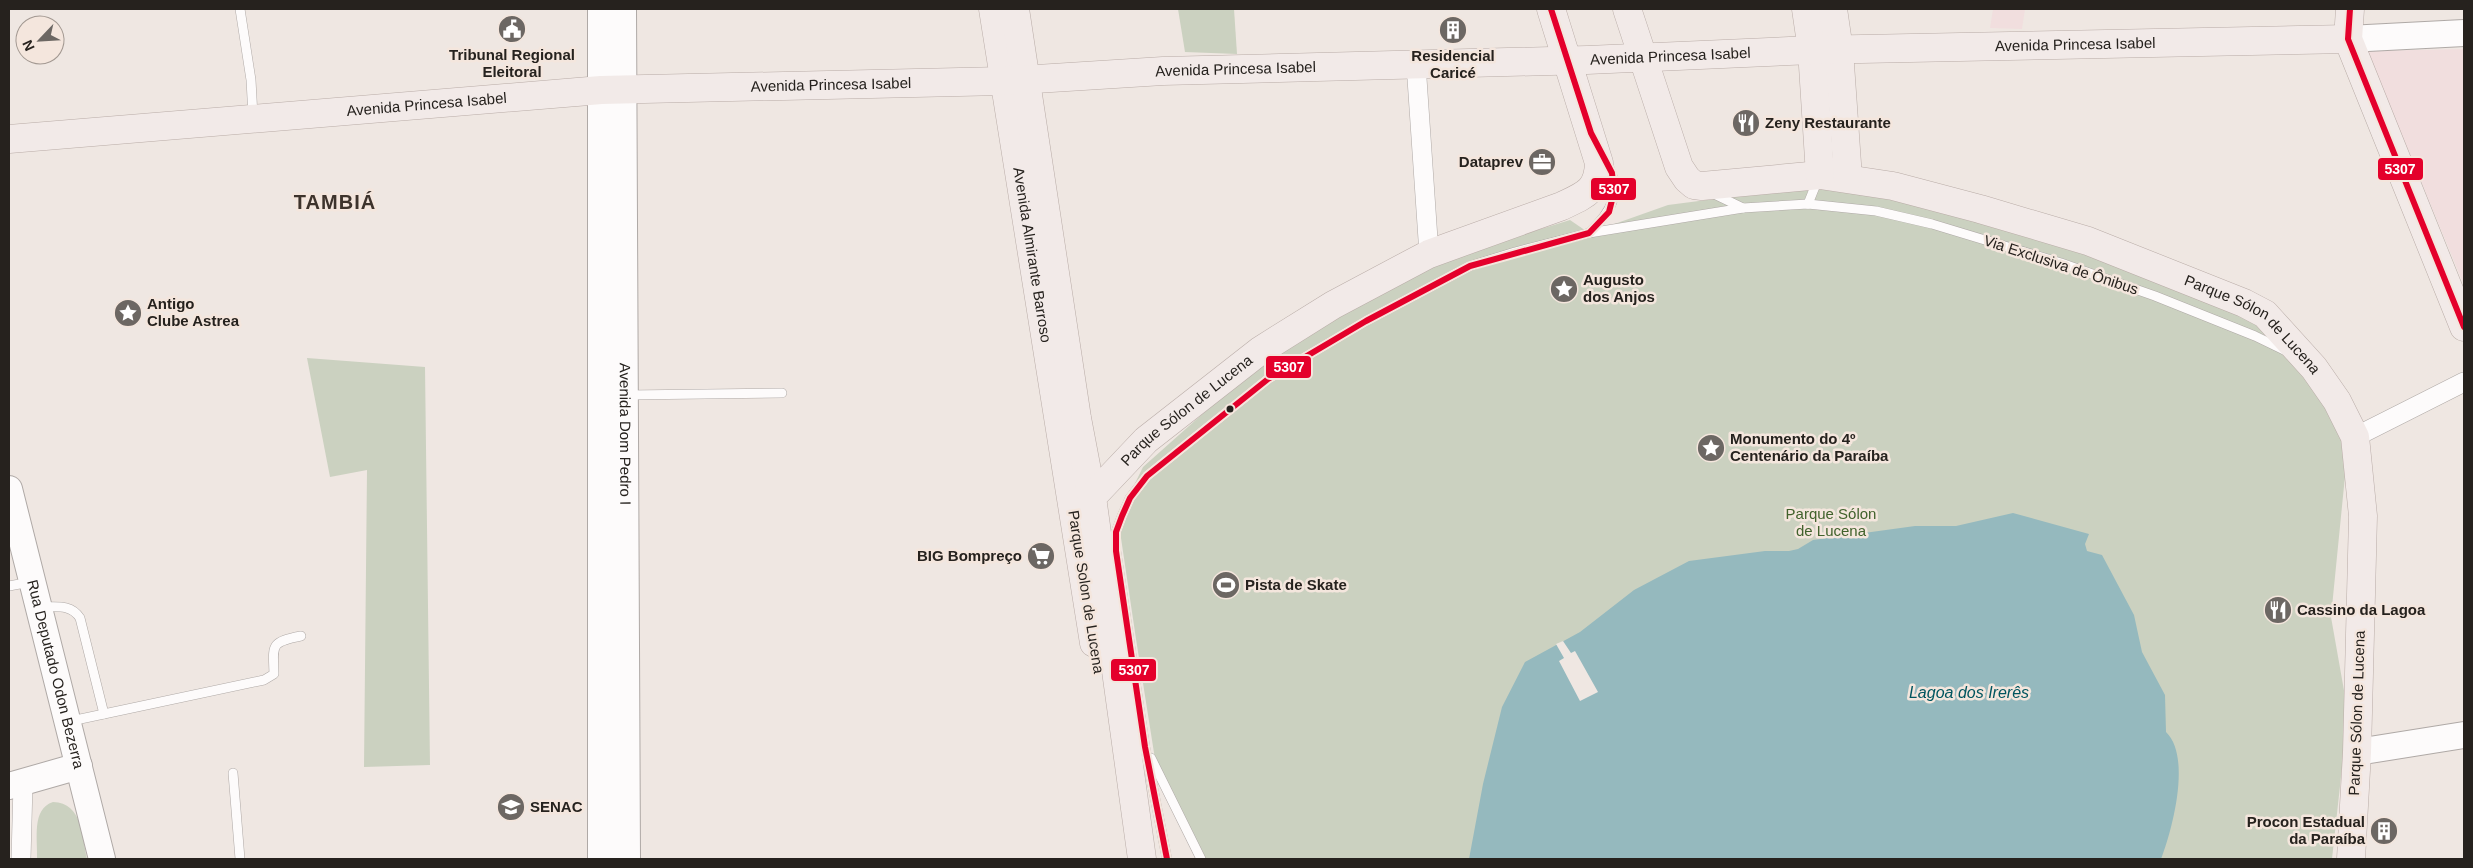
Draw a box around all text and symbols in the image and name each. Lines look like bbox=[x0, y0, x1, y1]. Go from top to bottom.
public building icon: Tribunal Regional Eleitoral bbox=[497, 14, 527, 44]
north arrow bbox=[15, 15, 65, 65]
building icon: Residencial Caricé bbox=[1438, 15, 1468, 45]
street label: Avenida Princesa Isabel bbox=[1995, 34, 2156, 54]
text: N bbox=[19, 38, 38, 53]
street label: Avenida Princesa Isabel bbox=[1590, 44, 1751, 68]
place label: Tribunal Regional Eleitoral bbox=[449, 46, 575, 80]
place label: Residencial Caricé bbox=[1411, 47, 1495, 81]
street label: Avenida Princesa Isabel bbox=[1155, 58, 1316, 79]
street label: Avenida Princesa Isabel bbox=[750, 74, 911, 95]
street label: Avenida Princesa Isabel bbox=[346, 89, 507, 119]
restaurant icon: Zeny Restaurante bbox=[1731, 108, 1761, 138]
place label: Zeny Restaurante bbox=[1765, 114, 1891, 131]
office icon: Dataprev bbox=[1527, 147, 1557, 177]
place label: Dataprev bbox=[1459, 153, 1524, 170]
line badge: 5307 bbox=[2377, 157, 2424, 181]
text: 5307 bbox=[2384, 161, 2416, 177]
street label: Avenida Almirante Barroso bbox=[1010, 166, 1055, 344]
line badge: 5307 bbox=[1590, 177, 1637, 201]
text: 5307 bbox=[1598, 181, 1630, 197]
district label: TAMBIÁ bbox=[294, 191, 376, 213]
street label: Via Exclusiva de Ônibus bbox=[1982, 231, 2141, 298]
place label: Augusto dos Anjos bbox=[1583, 271, 1655, 305]
street label: Parque Sólon de Lucena bbox=[2182, 271, 2325, 377]
place icon: Augusto dos Anjos bbox=[1549, 274, 1579, 304]
place label: Antigo Clube Astrea bbox=[147, 295, 240, 329]
place icon: Antigo Clube Astrea bbox=[113, 298, 143, 328]
street label: Parque Sólon de Lucena bbox=[1117, 351, 1256, 469]
line badge: 5307 bbox=[1265, 355, 1312, 379]
text: 5307 bbox=[1273, 359, 1305, 375]
street label: Avenida Dom Pedro I bbox=[617, 363, 634, 505]
unlabelled marker bbox=[1225, 404, 1235, 414]
place label: Monumento do 4º Centenário da Paraíba bbox=[1730, 430, 1889, 464]
place icon: Monumento do 4º Centenário da Paraíba bbox=[1696, 433, 1726, 463]
park label: Parque Sólon de Lucena bbox=[1786, 505, 1876, 539]
street label: Parque Solon de Lucena bbox=[1065, 509, 1108, 675]
supermarket icon: BIG Bompreço bbox=[1026, 541, 1056, 571]
place label: BIG Bompreço bbox=[917, 547, 1022, 564]
sports icon: Pista de Skate bbox=[1211, 570, 1241, 600]
place label: Pista de Skate bbox=[1245, 576, 1347, 593]
street label: Rua Deputado Odon Bezerra bbox=[24, 578, 88, 771]
restaurant icon: Cassino da Lagoa bbox=[2263, 595, 2293, 625]
place label: Cassino da Lagoa bbox=[2297, 601, 2426, 618]
street label: Parque Sólon de Lucena bbox=[2345, 630, 2368, 796]
line badge: 5307 bbox=[1110, 658, 1157, 682]
text: 5307 bbox=[1118, 662, 1150, 678]
water label: Lagoa dos Irerês bbox=[1909, 684, 2029, 701]
school or university icon: SENAC bbox=[496, 792, 526, 822]
place label: SENAC bbox=[530, 798, 583, 815]
place label: Procon Estadual da Paraíba bbox=[2247, 813, 2366, 847]
building icon: Procon Estadual da Paraíba bbox=[2369, 816, 2399, 846]

